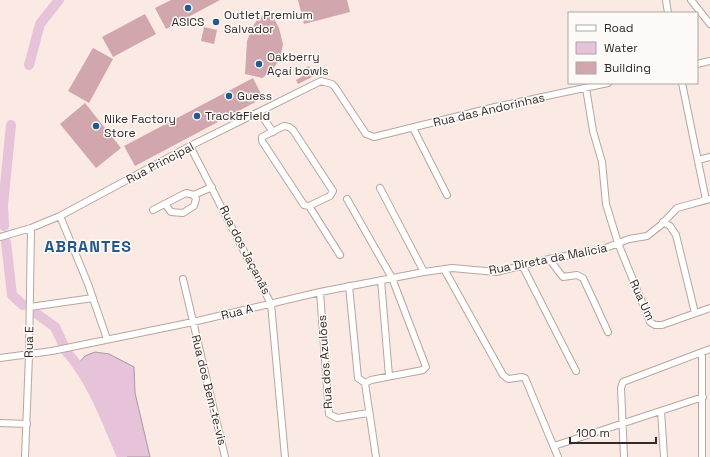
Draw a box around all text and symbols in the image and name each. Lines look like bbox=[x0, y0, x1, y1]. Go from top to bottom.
marker: ASICS bbox=[183, 3, 193, 13]
place label: Outlet Premium Salvador bbox=[224, 7, 313, 37]
legend bbox=[568, 12, 698, 84]
place label: ASICS bbox=[172, 14, 204, 30]
marker: Outlet Premium Salvador bbox=[211, 17, 221, 27]
text: Road bbox=[604, 20, 633, 36]
text: Water bbox=[604, 40, 638, 56]
place label: Oakberry Açaí bowls bbox=[267, 49, 329, 79]
marker: Oakberry Açaí bowls bbox=[254, 59, 264, 69]
text: Building bbox=[604, 60, 651, 76]
place label: Guess bbox=[237, 88, 272, 104]
street label: Rua das Andorinhas bbox=[432, 89, 546, 131]
marker: Guess bbox=[224, 91, 234, 101]
place label: Track&Field bbox=[205, 108, 270, 124]
place label: Nike Factory Store bbox=[104, 111, 176, 141]
marker: Track&Field bbox=[192, 111, 202, 121]
marker: Nike Factory Store bbox=[91, 121, 101, 131]
street label: Rua Principal bbox=[123, 138, 197, 188]
street label: Rua dos Jaçanãs bbox=[216, 203, 274, 297]
district label: ABRANTES bbox=[44, 236, 132, 257]
street label: Rua Direta da Malicia bbox=[487, 240, 609, 278]
street label: Rua Um bbox=[626, 277, 658, 323]
street label: Rua A bbox=[219, 300, 255, 324]
street label: Rua dos Azulões bbox=[314, 314, 336, 410]
street label: Rua E bbox=[21, 326, 37, 358]
street label: Rua dos Bem-te-vis bbox=[188, 333, 230, 447]
scale bar bbox=[570, 419, 656, 445]
text: 100 m bbox=[576, 425, 610, 441]

